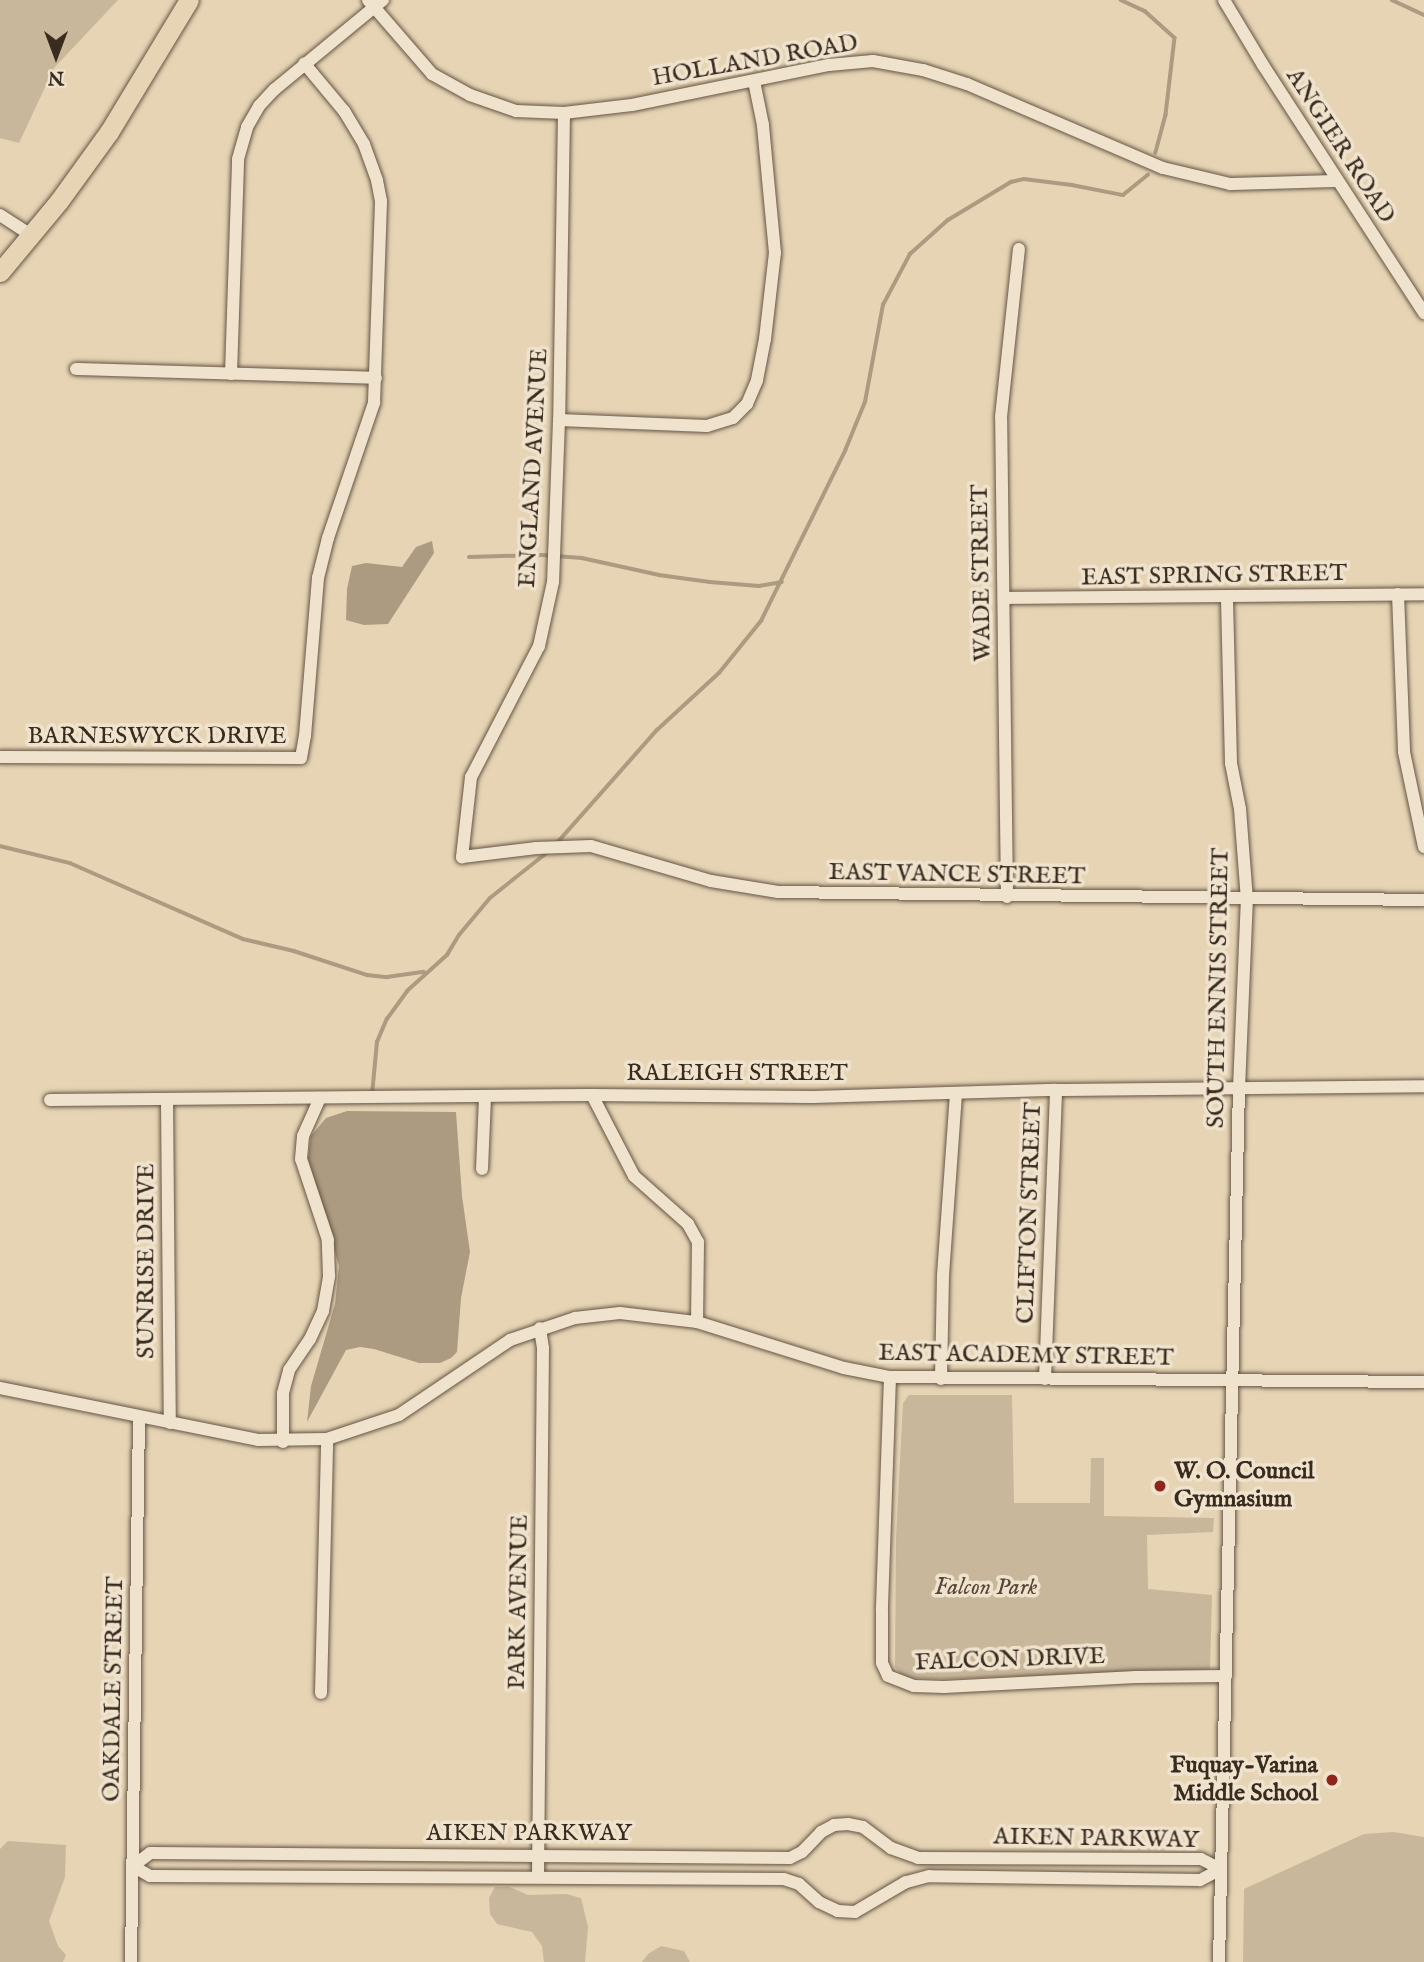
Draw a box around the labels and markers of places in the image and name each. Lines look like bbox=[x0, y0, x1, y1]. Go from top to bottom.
place label: W. O. Council Gymnasium bbox=[1174, 1458, 1314, 1514]
marker: W. O. Council Gymnasium bbox=[1152, 1478, 1168, 1494]
place label: Fuquay-Varina Middle School bbox=[1170, 1752, 1318, 1808]
marker: Fuquay-Varina Middle School bbox=[1324, 1772, 1340, 1788]

